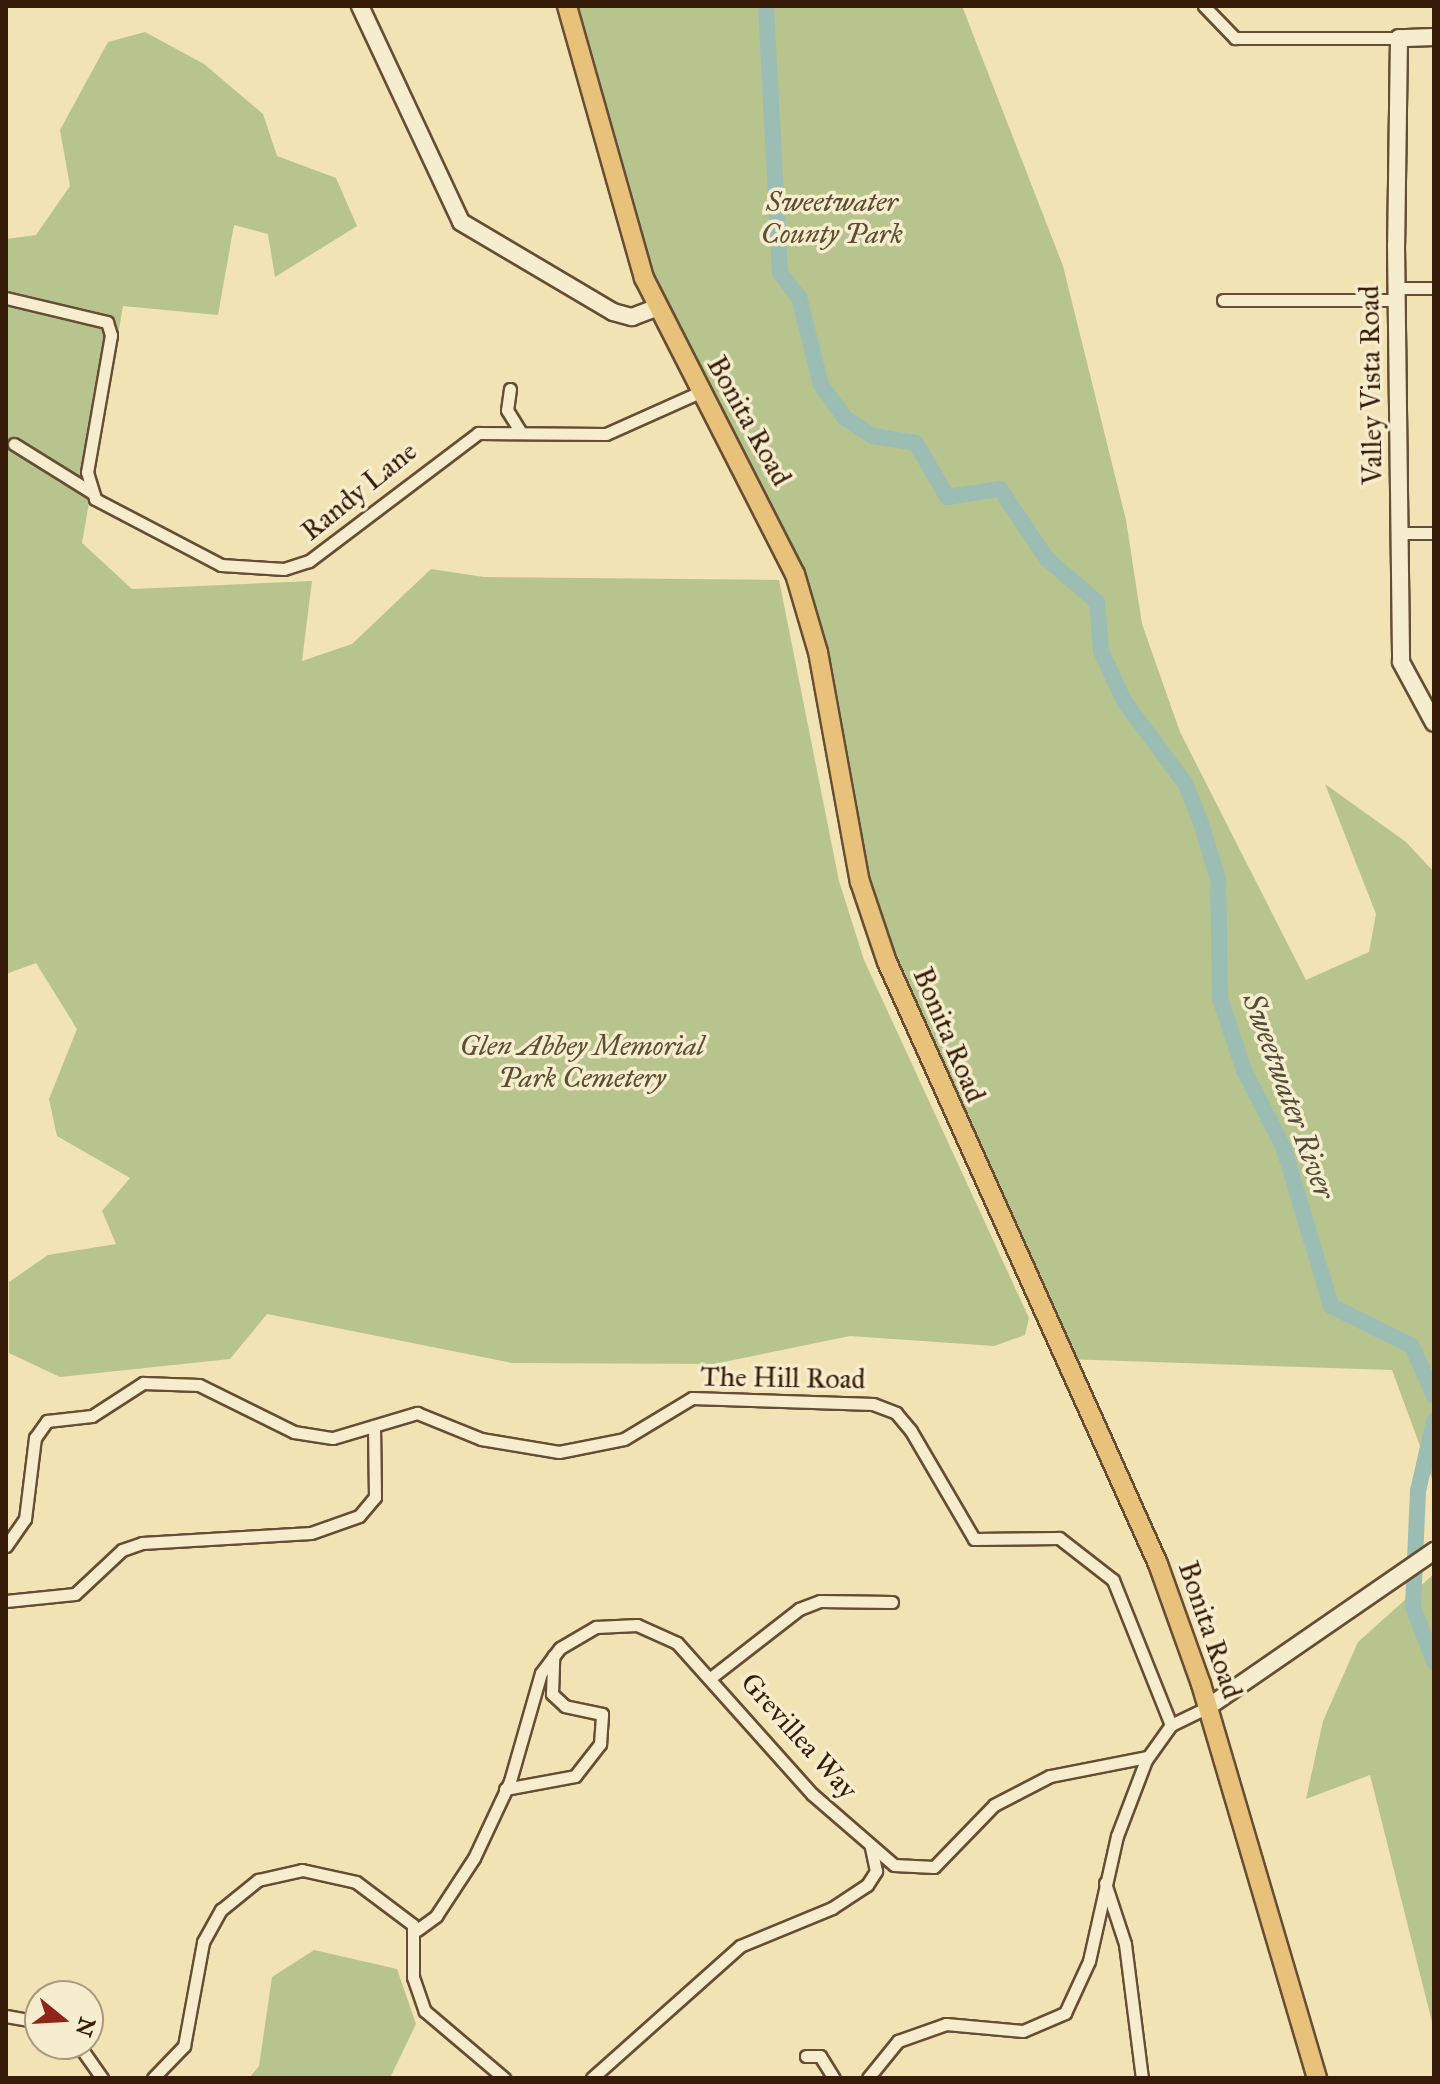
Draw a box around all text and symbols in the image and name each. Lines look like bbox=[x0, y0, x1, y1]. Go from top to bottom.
park label: Sweetwater County Park bbox=[761, 185, 903, 251]
street label: Valley Vista Road bbox=[1352, 285, 1390, 485]
street label: Bonita Road bbox=[700, 350, 798, 492]
street label: Randy Lane bbox=[294, 434, 424, 548]
street label: Bonita Road bbox=[906, 963, 992, 1107]
water label: Sweetwater River bbox=[1235, 988, 1343, 1204]
park label: Glen Abbey Memorial Park Cemetery bbox=[460, 1029, 704, 1095]
street label: The Hill Road bbox=[700, 1360, 866, 1396]
street label: Bonita Road bbox=[1171, 1557, 1249, 1703]
street label: Grevillea Way bbox=[734, 1666, 864, 1806]
north arrow bbox=[24, 1980, 104, 2060]
text: N bbox=[70, 2014, 101, 2040]

